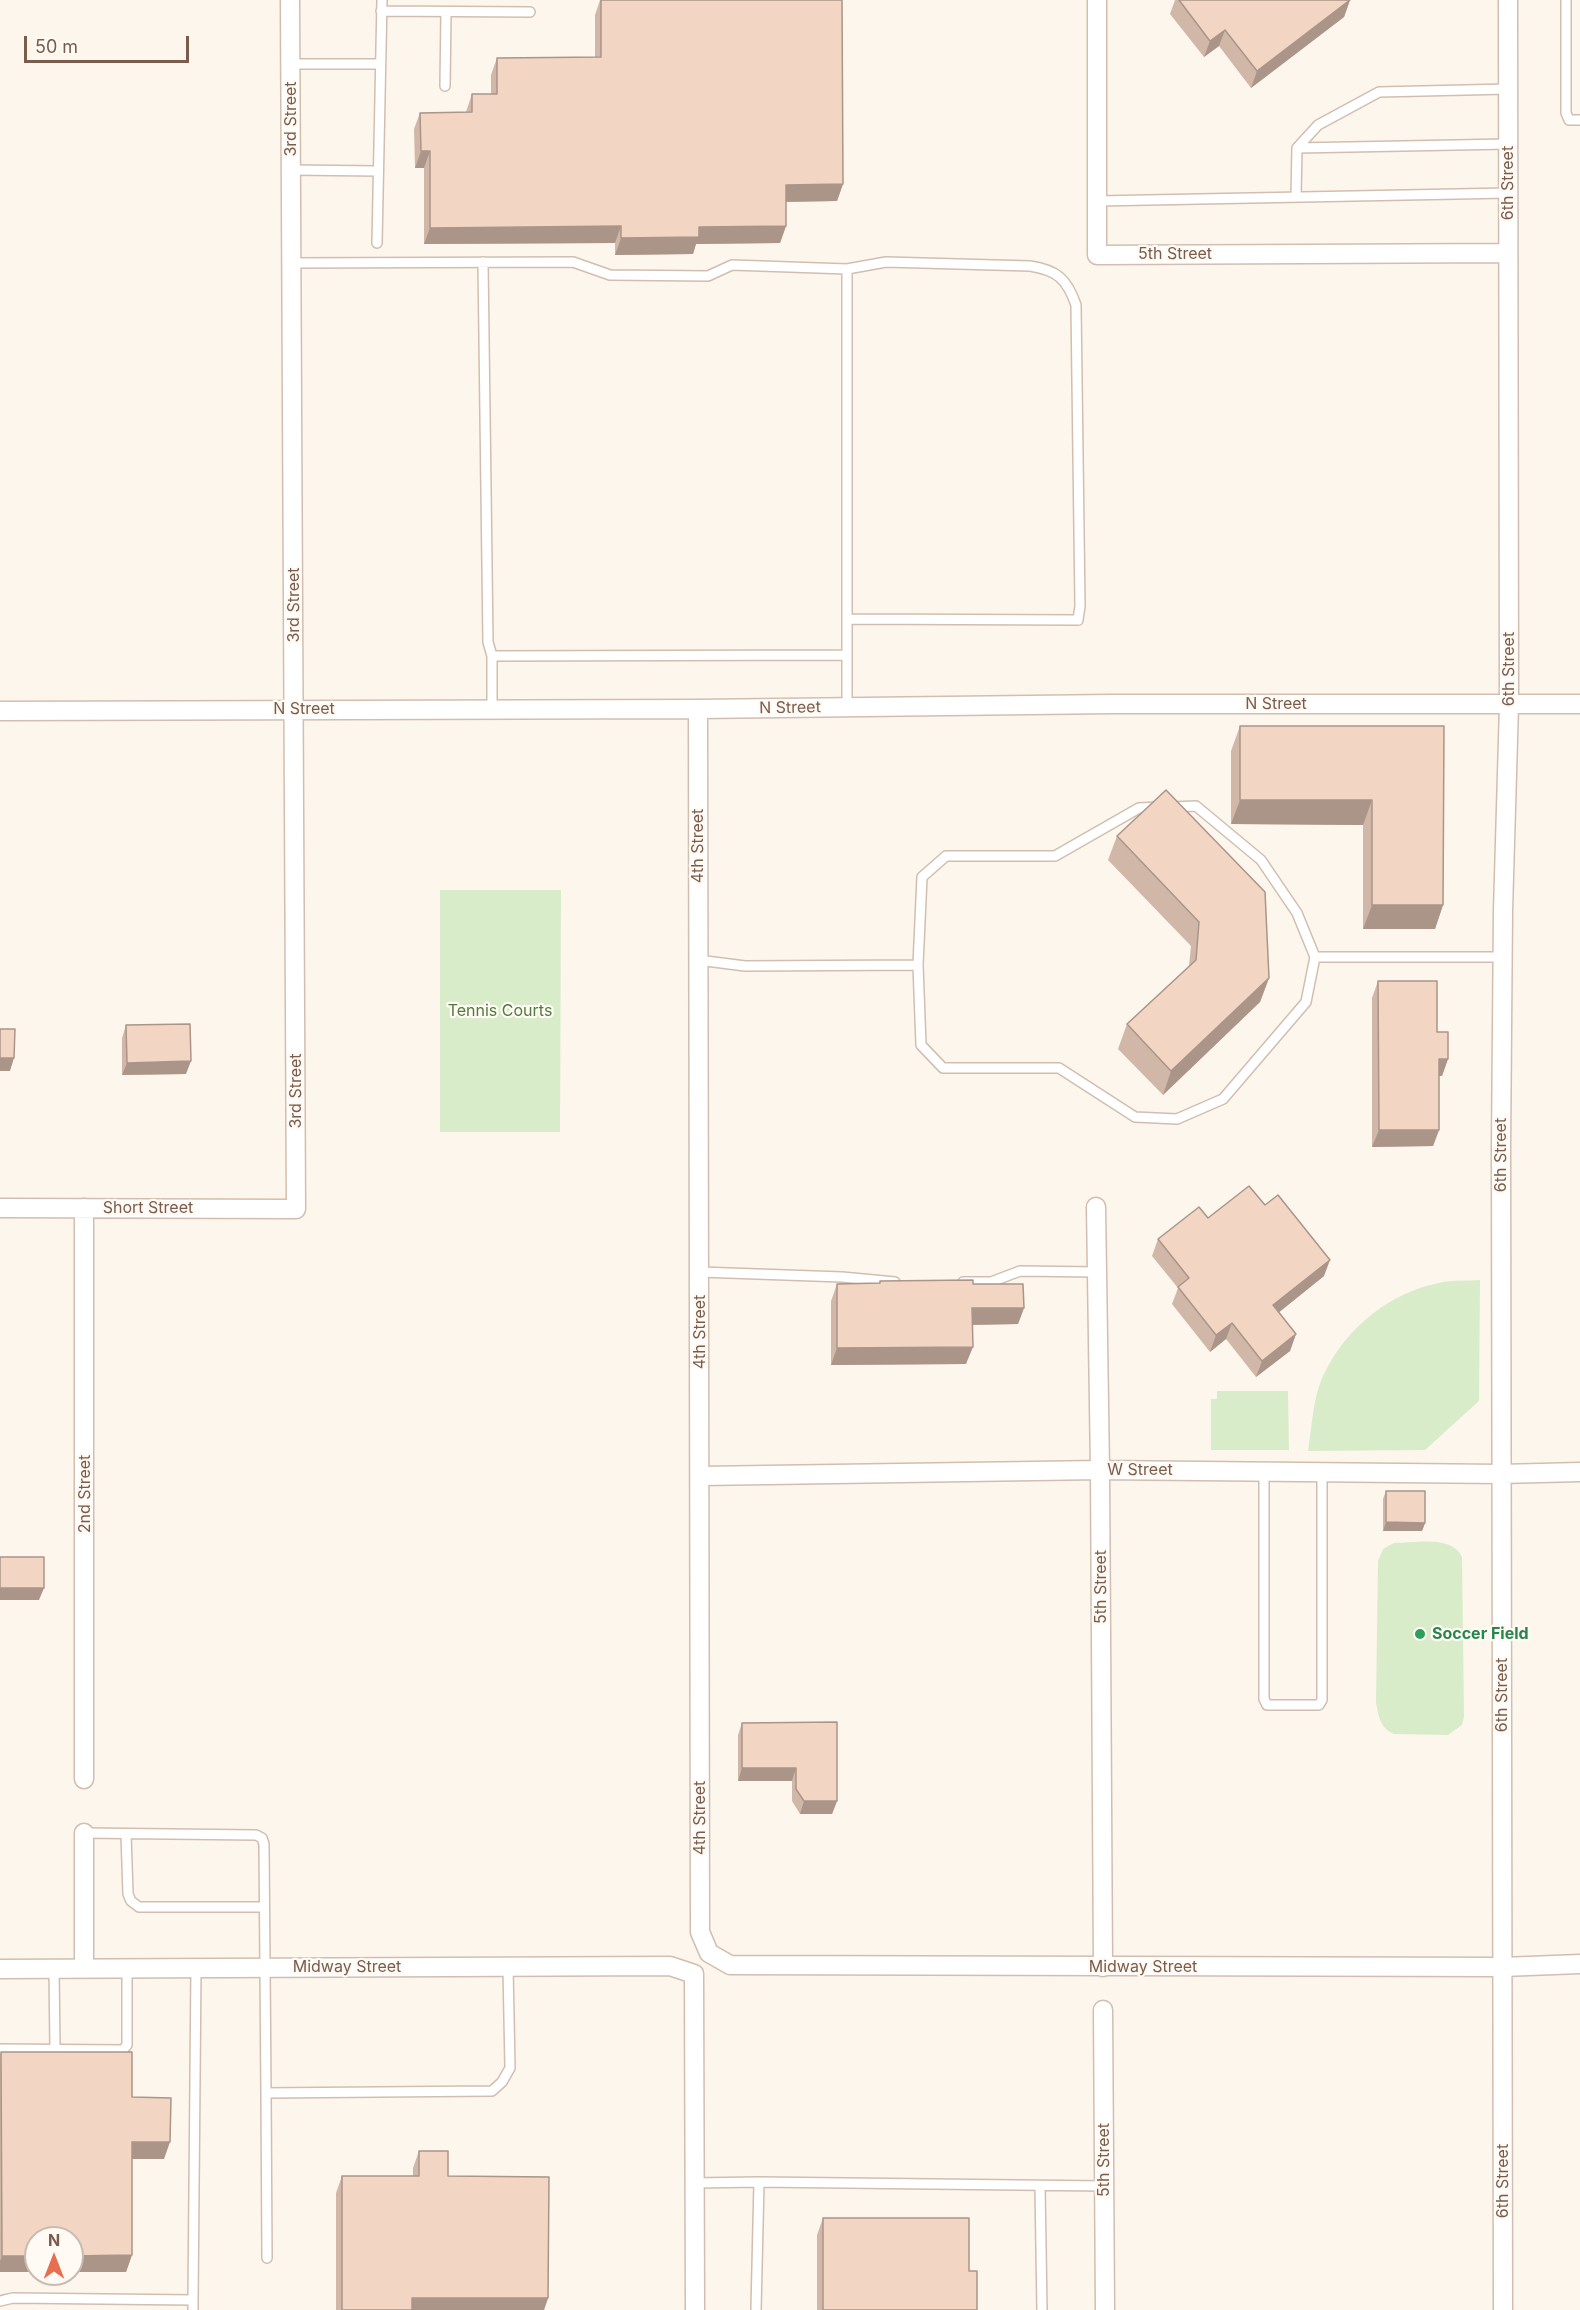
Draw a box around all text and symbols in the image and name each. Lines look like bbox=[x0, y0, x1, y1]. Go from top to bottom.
scale bar bbox=[27, 24, 192, 62]
text: 50 m bbox=[35, 36, 78, 57]
street label: 3rd Street bbox=[281, 81, 301, 157]
street label: 6th Street bbox=[1498, 146, 1518, 220]
street label: 5th Street bbox=[1138, 244, 1212, 264]
street label: 3rd Street bbox=[284, 567, 304, 643]
street label: 6th Street bbox=[1499, 632, 1519, 706]
street label: N Street bbox=[1245, 694, 1307, 714]
street label: N Street bbox=[759, 698, 821, 718]
street label: N Street bbox=[273, 699, 335, 719]
street label: 4th Street bbox=[688, 809, 708, 883]
park label: Tennis Courts bbox=[448, 1001, 552, 1021]
street label: 3rd Street bbox=[286, 1053, 306, 1129]
street label: 6th Street bbox=[1491, 1118, 1511, 1192]
street label: Short Street bbox=[103, 1198, 193, 1218]
street label: 4th Street bbox=[690, 1295, 710, 1369]
street label: 2nd Street bbox=[75, 1455, 95, 1533]
street label: W Street bbox=[1107, 1460, 1173, 1480]
street label: 5th Street bbox=[1091, 1550, 1111, 1624]
place label: Soccer Field bbox=[1432, 1624, 1529, 1644]
marker: Soccer Field bbox=[1413, 1627, 1427, 1641]
street label: 6th Street bbox=[1492, 1658, 1512, 1732]
street label: 4th Street bbox=[690, 1781, 710, 1855]
street label: Midway Street bbox=[293, 1957, 401, 1977]
street label: Midway Street bbox=[1089, 1957, 1197, 1977]
street label: 5th Street bbox=[1094, 2123, 1114, 2197]
street label: 6th Street bbox=[1493, 2144, 1513, 2218]
north arrow bbox=[24, 2226, 84, 2286]
text: N bbox=[48, 2230, 60, 2250]

